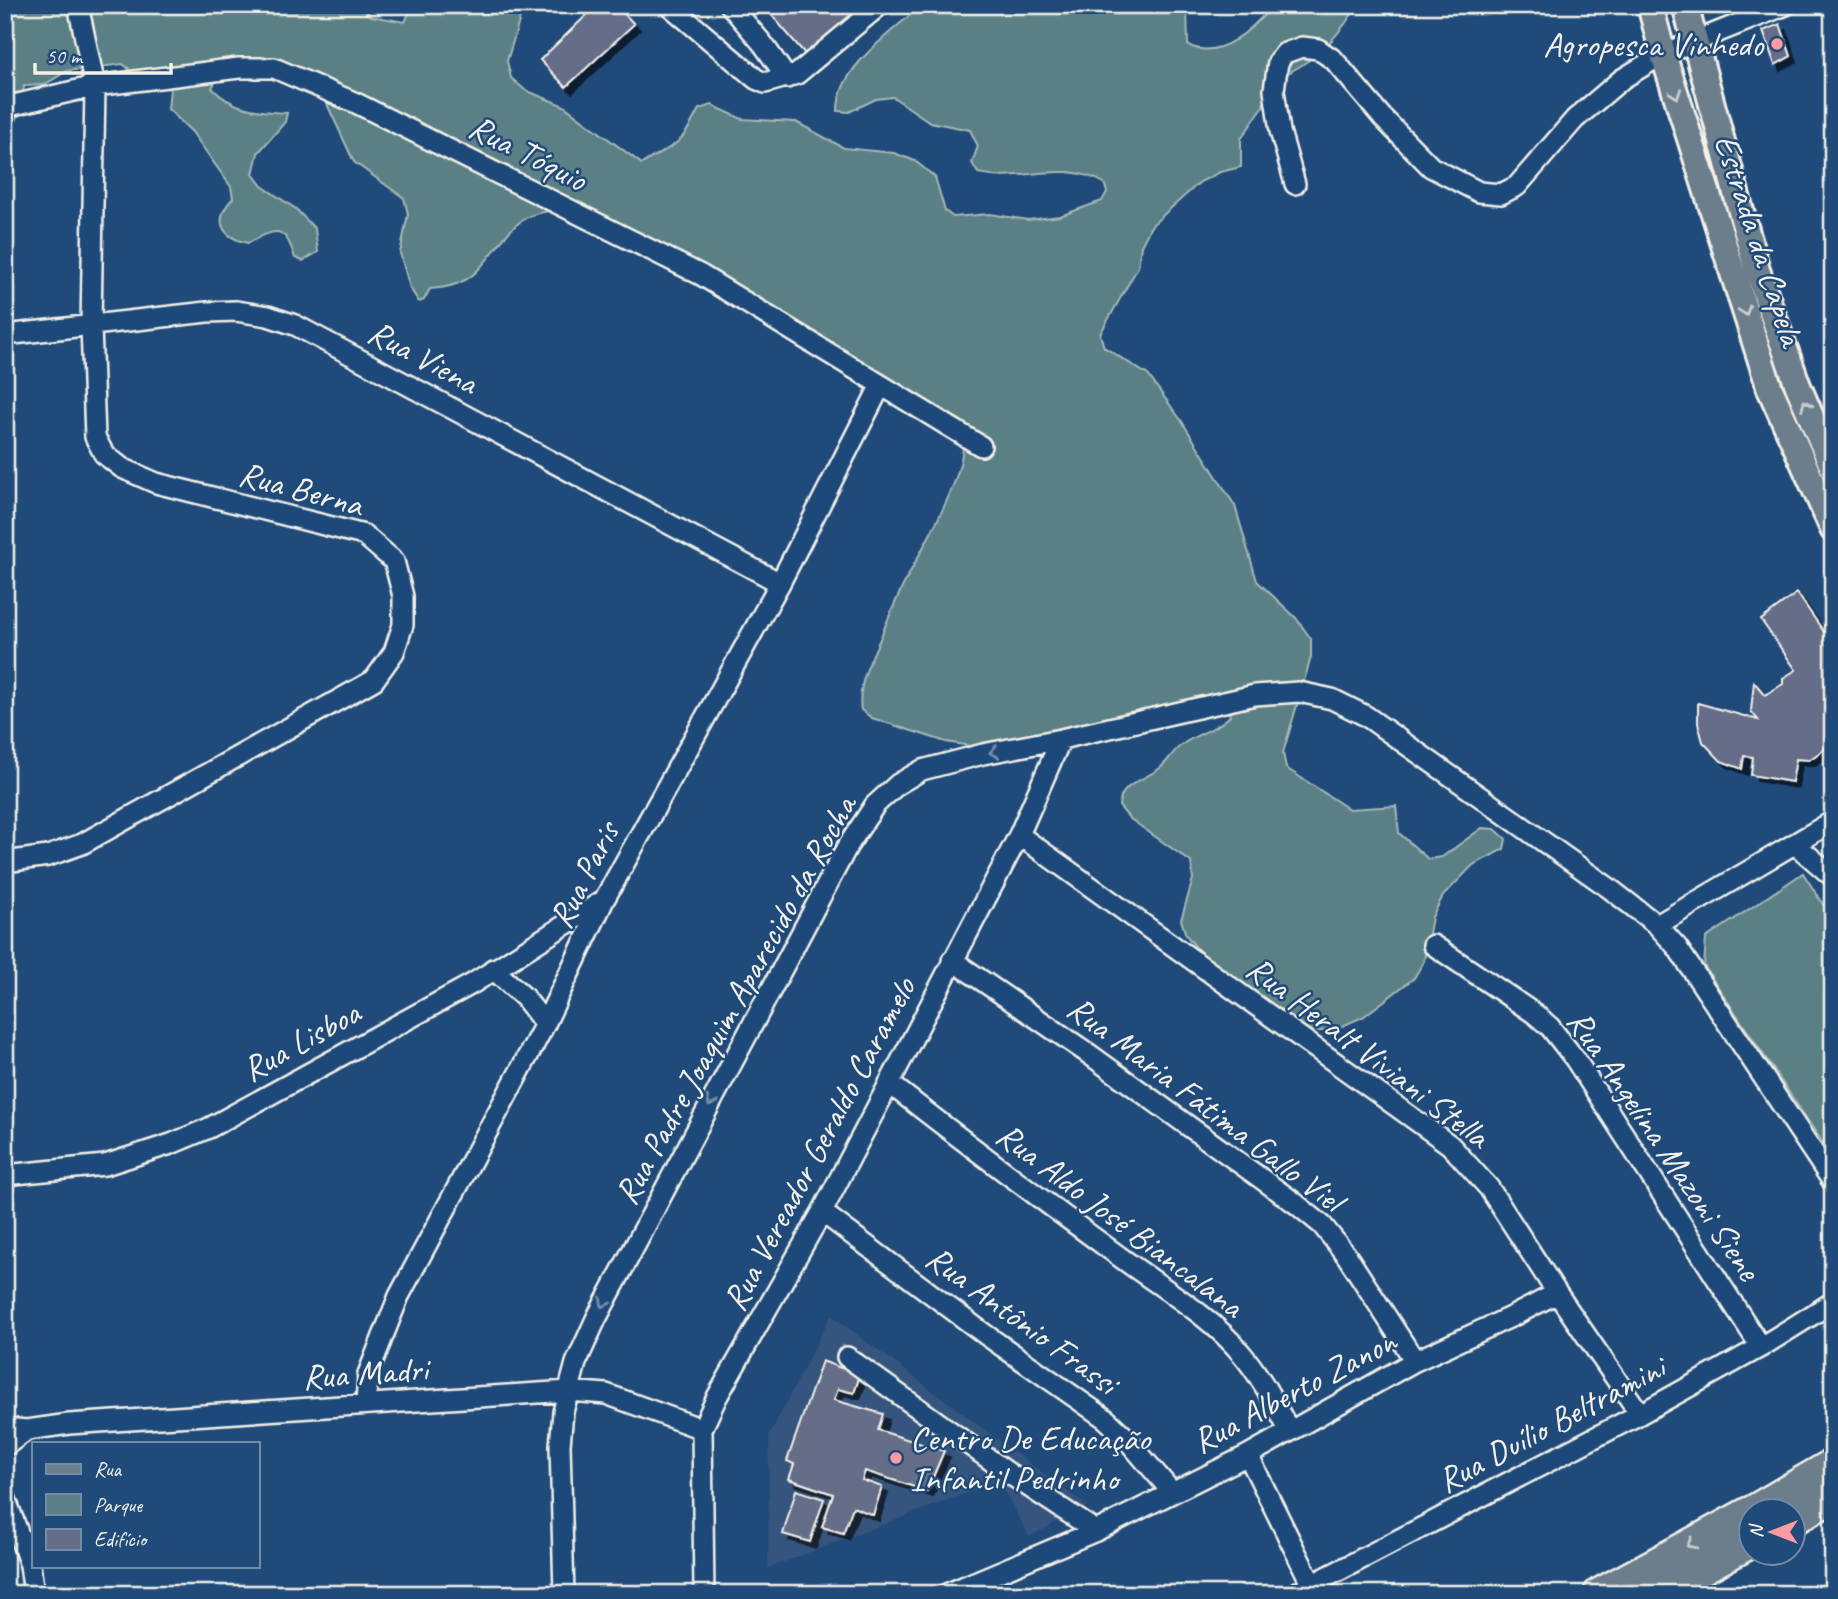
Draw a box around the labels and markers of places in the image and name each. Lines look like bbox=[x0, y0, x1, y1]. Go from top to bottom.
place label: Agropesca Vinhedo bbox=[1543, 22, 1765, 67]
marker: Agropesca Vinhedo bbox=[1769, 36, 1785, 52]
place label: Centro De Educação Infantil Pedrinho bbox=[910, 1416, 1152, 1501]
marker: Centro De Educação Infantil Pedrinho bbox=[888, 1450, 904, 1466]

